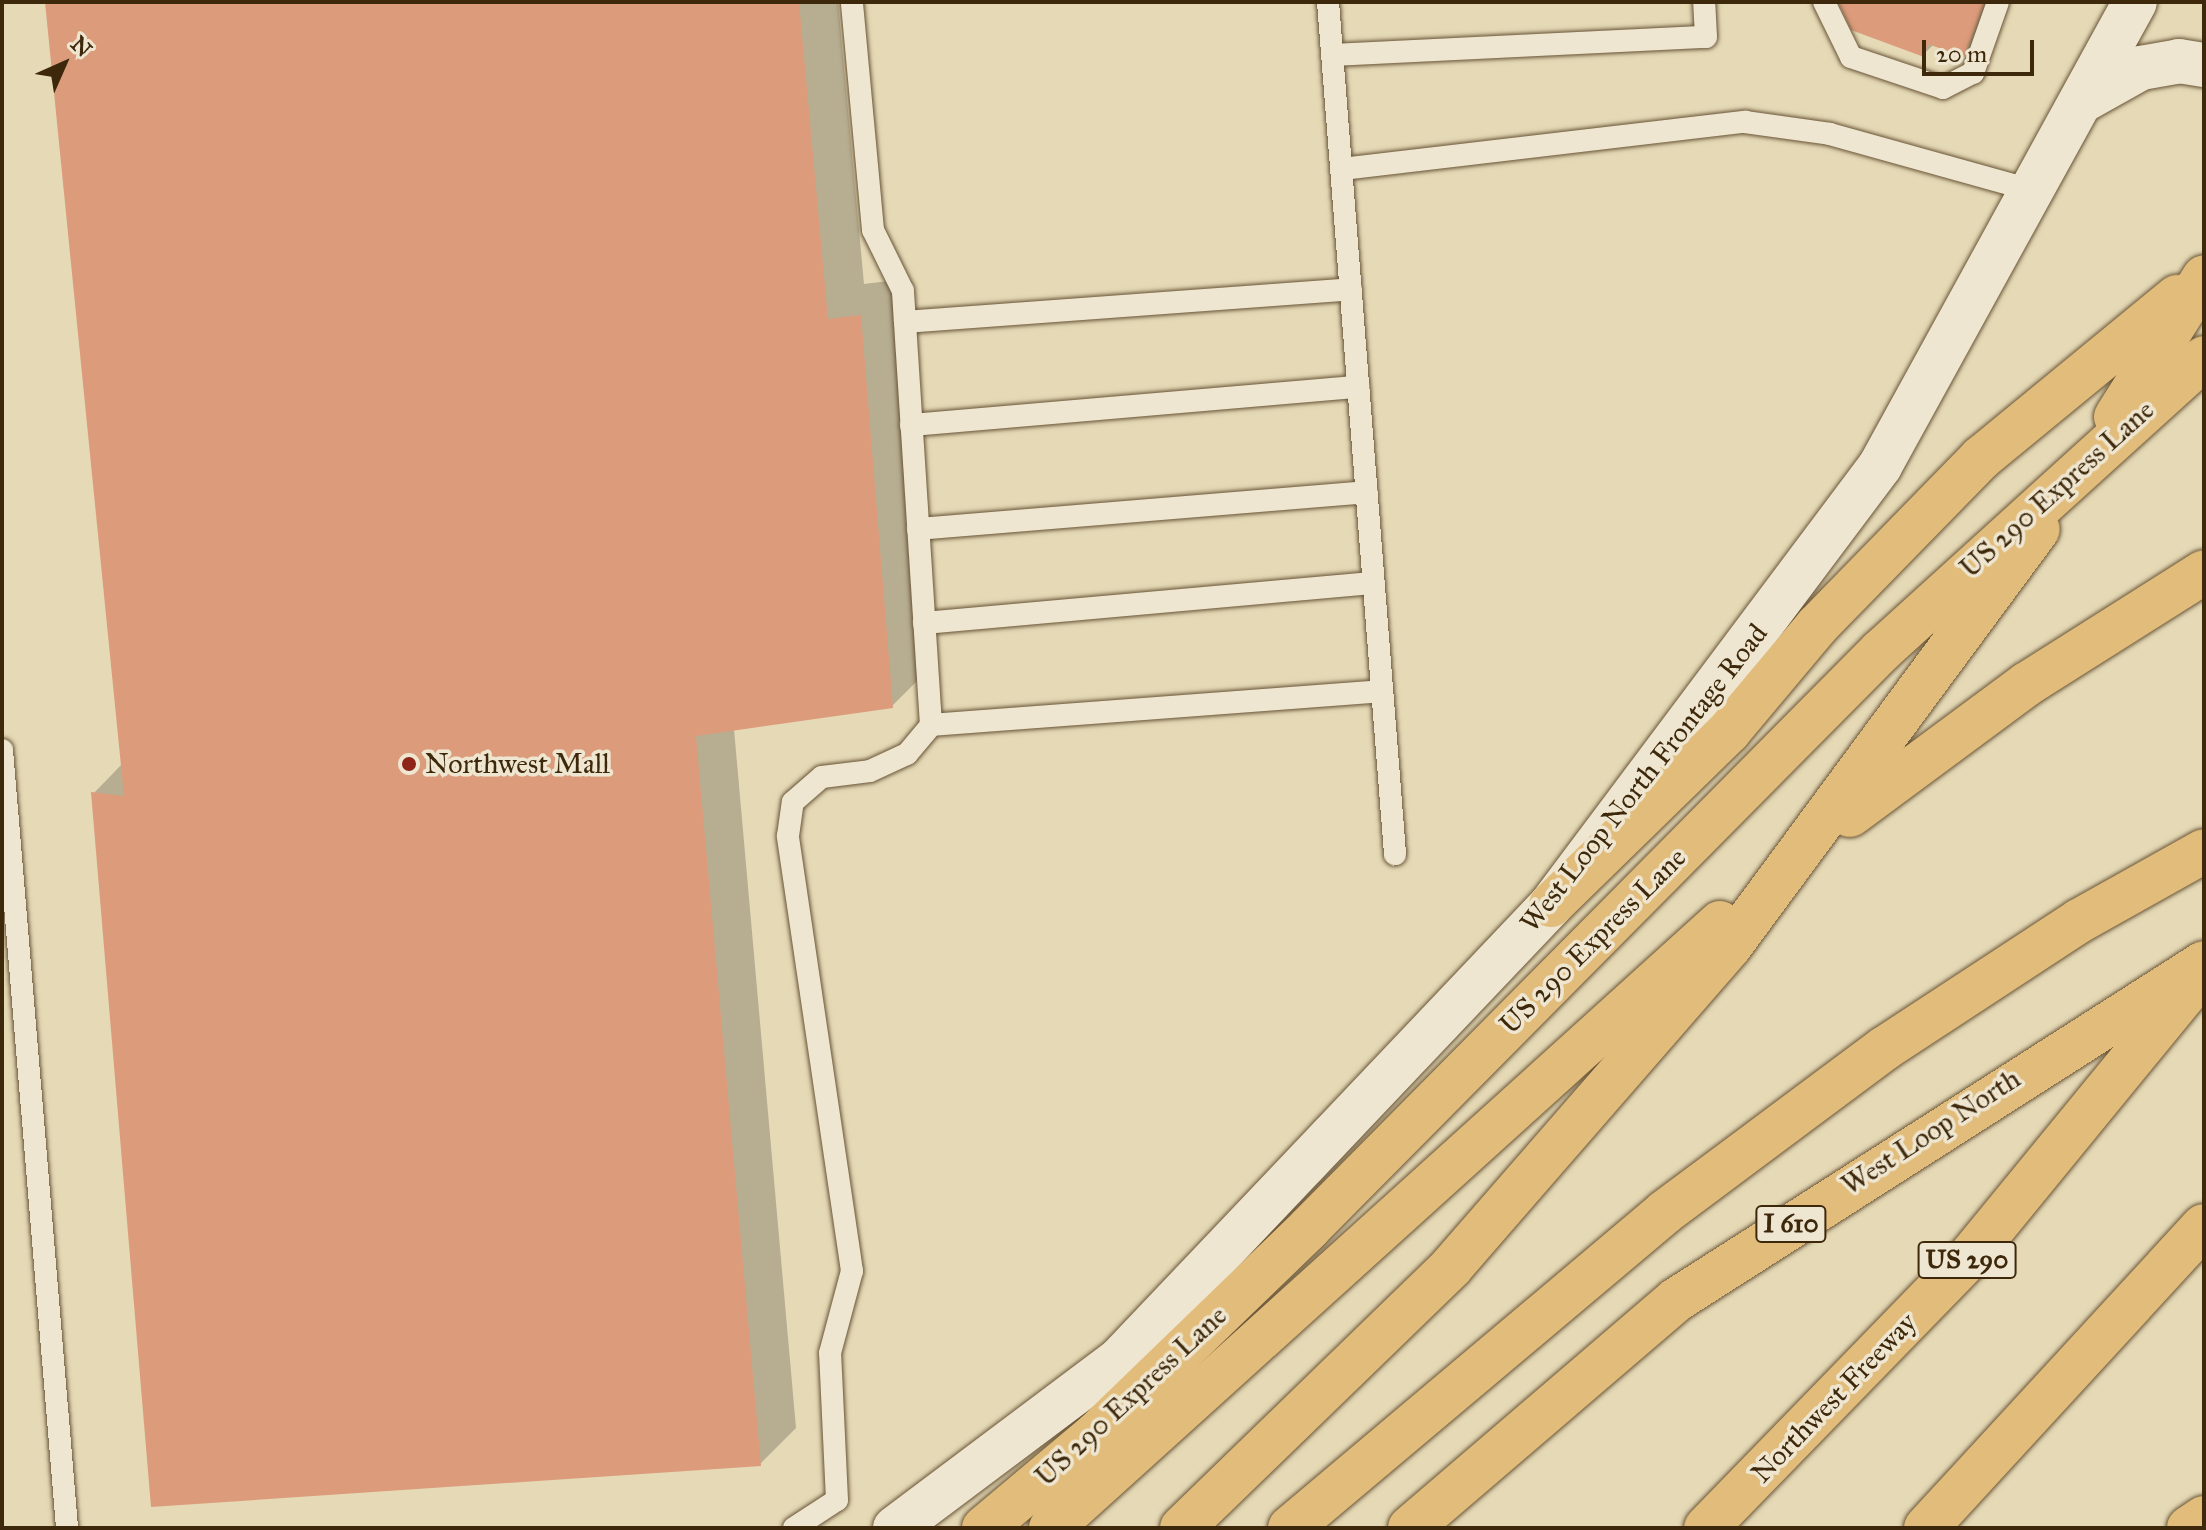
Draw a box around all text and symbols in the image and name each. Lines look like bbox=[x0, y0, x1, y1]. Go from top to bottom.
north arrow bbox=[24, 24, 104, 104]
scale bar bbox=[1926, 24, 2038, 74]
text: N bbox=[65, 31, 97, 63]
text: 20 m bbox=[1936, 39, 1987, 69]
street label: US 290 Express Lane bbox=[1953, 393, 2161, 585]
street label: West Loop North Frontage Road bbox=[1513, 617, 1775, 939]
place label: Northwest Mall bbox=[425, 747, 610, 781]
marker: Northwest Mall bbox=[400, 755, 418, 773]
street label: US 290 Express Lane bbox=[1493, 841, 1693, 1041]
street label: West Loop North bbox=[1835, 1062, 2027, 1202]
road number: I 610 bbox=[1755, 1202, 1827, 1246]
road number: US 290 bbox=[1917, 1238, 2017, 1282]
street label: US 290 Express Lane bbox=[1028, 1299, 1234, 1493]
street label: Northwest Freeway bbox=[1744, 1306, 1924, 1490]

